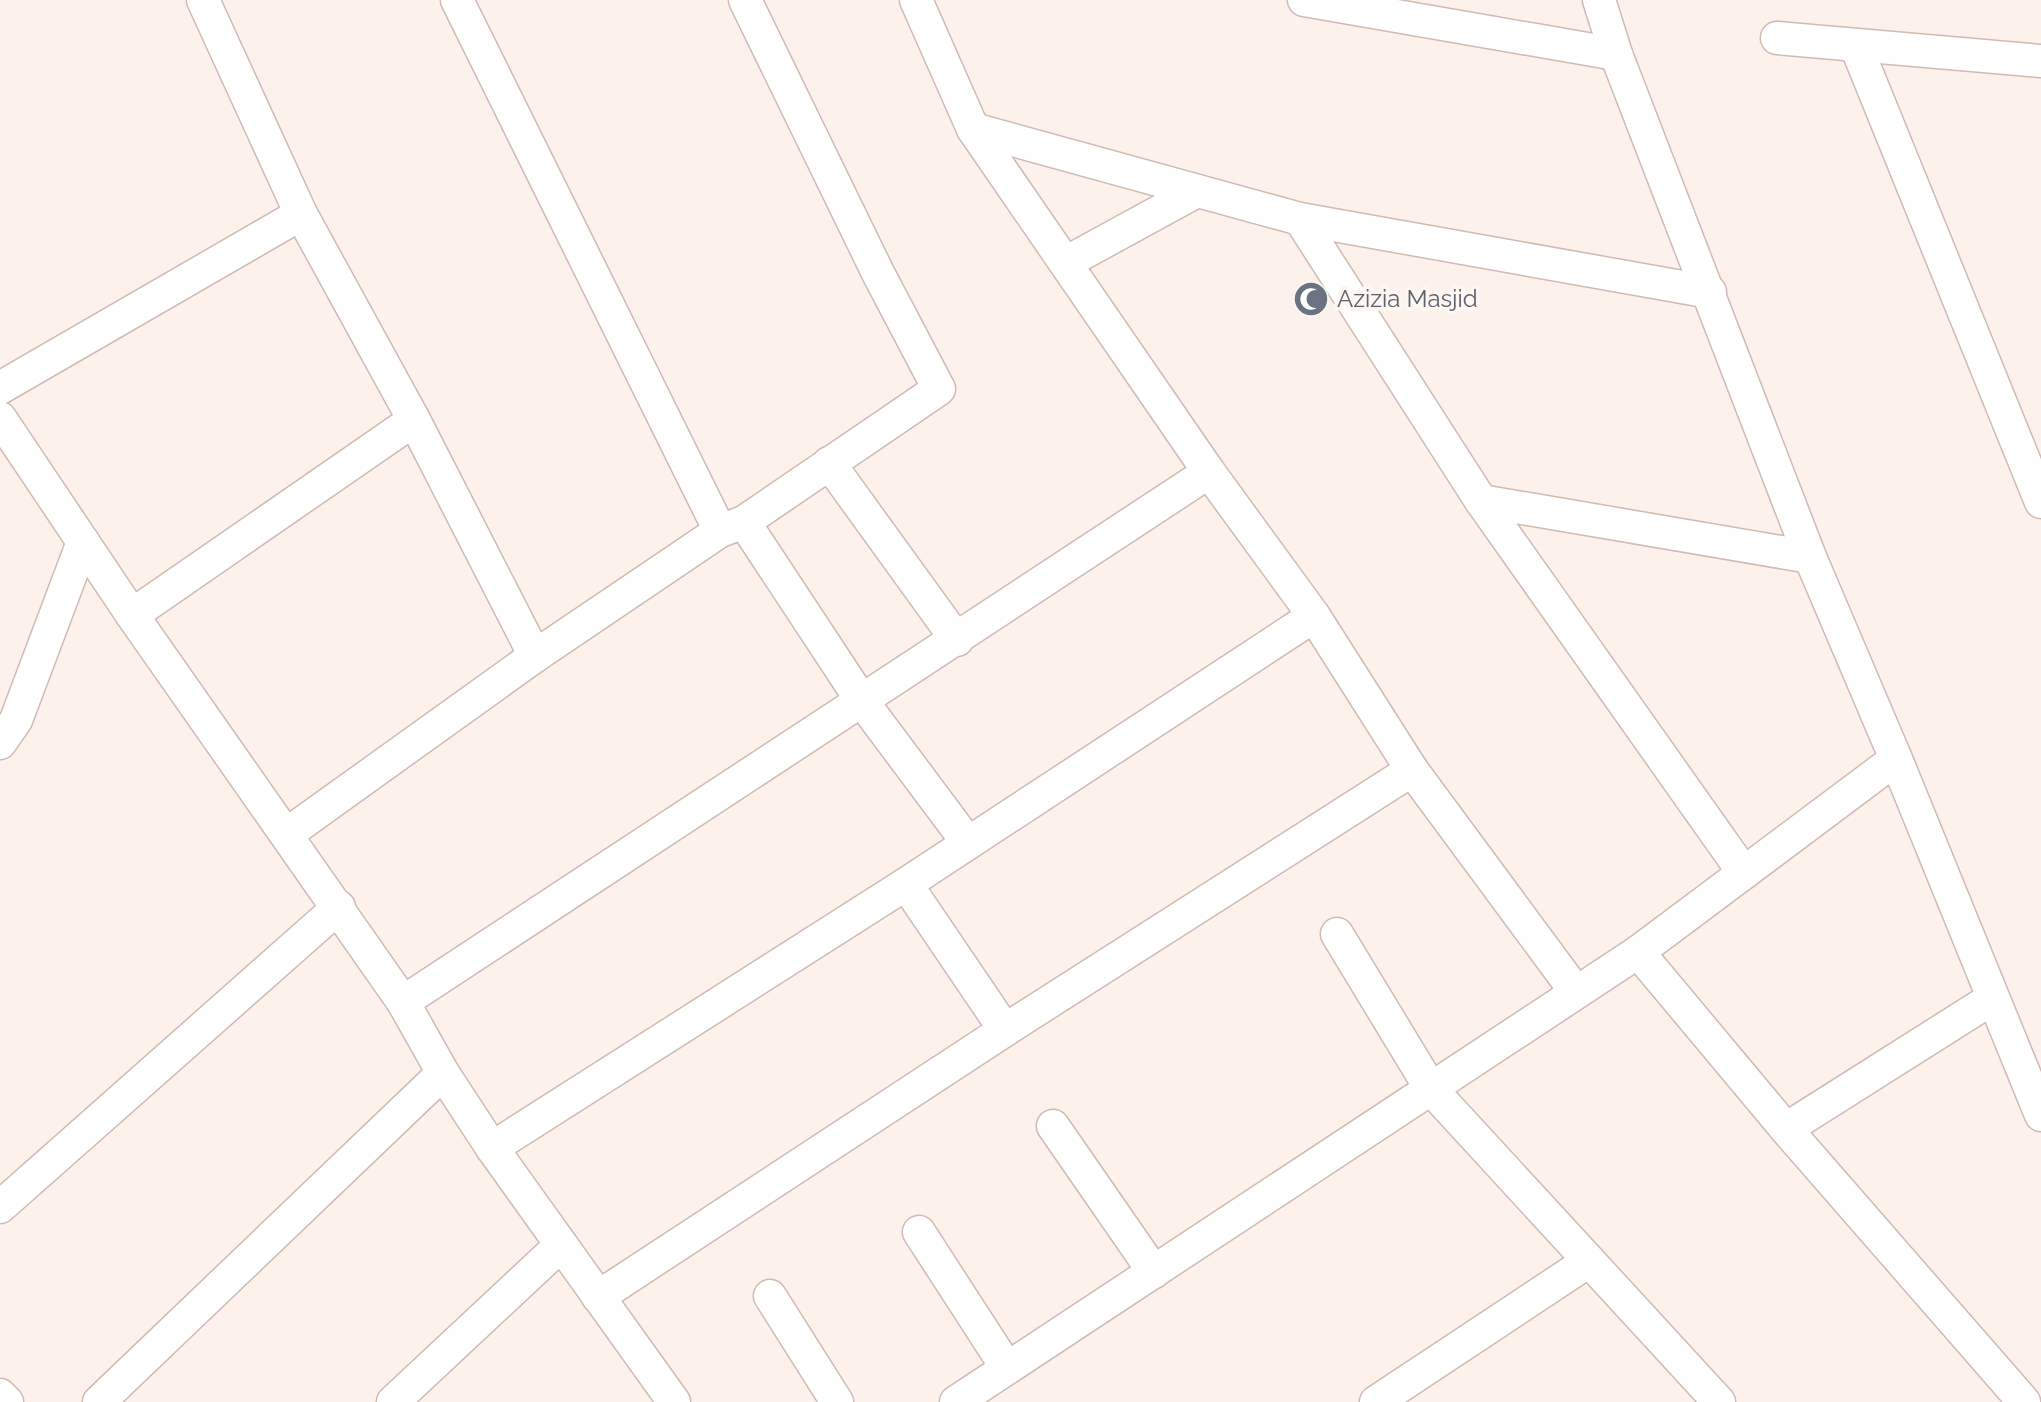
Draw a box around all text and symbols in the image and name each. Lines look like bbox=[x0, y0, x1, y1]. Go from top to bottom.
mosque icon: Azizia Masjid bbox=[1292, 280, 1330, 318]
place label: Azizia Masjid bbox=[1337, 284, 1478, 313]

